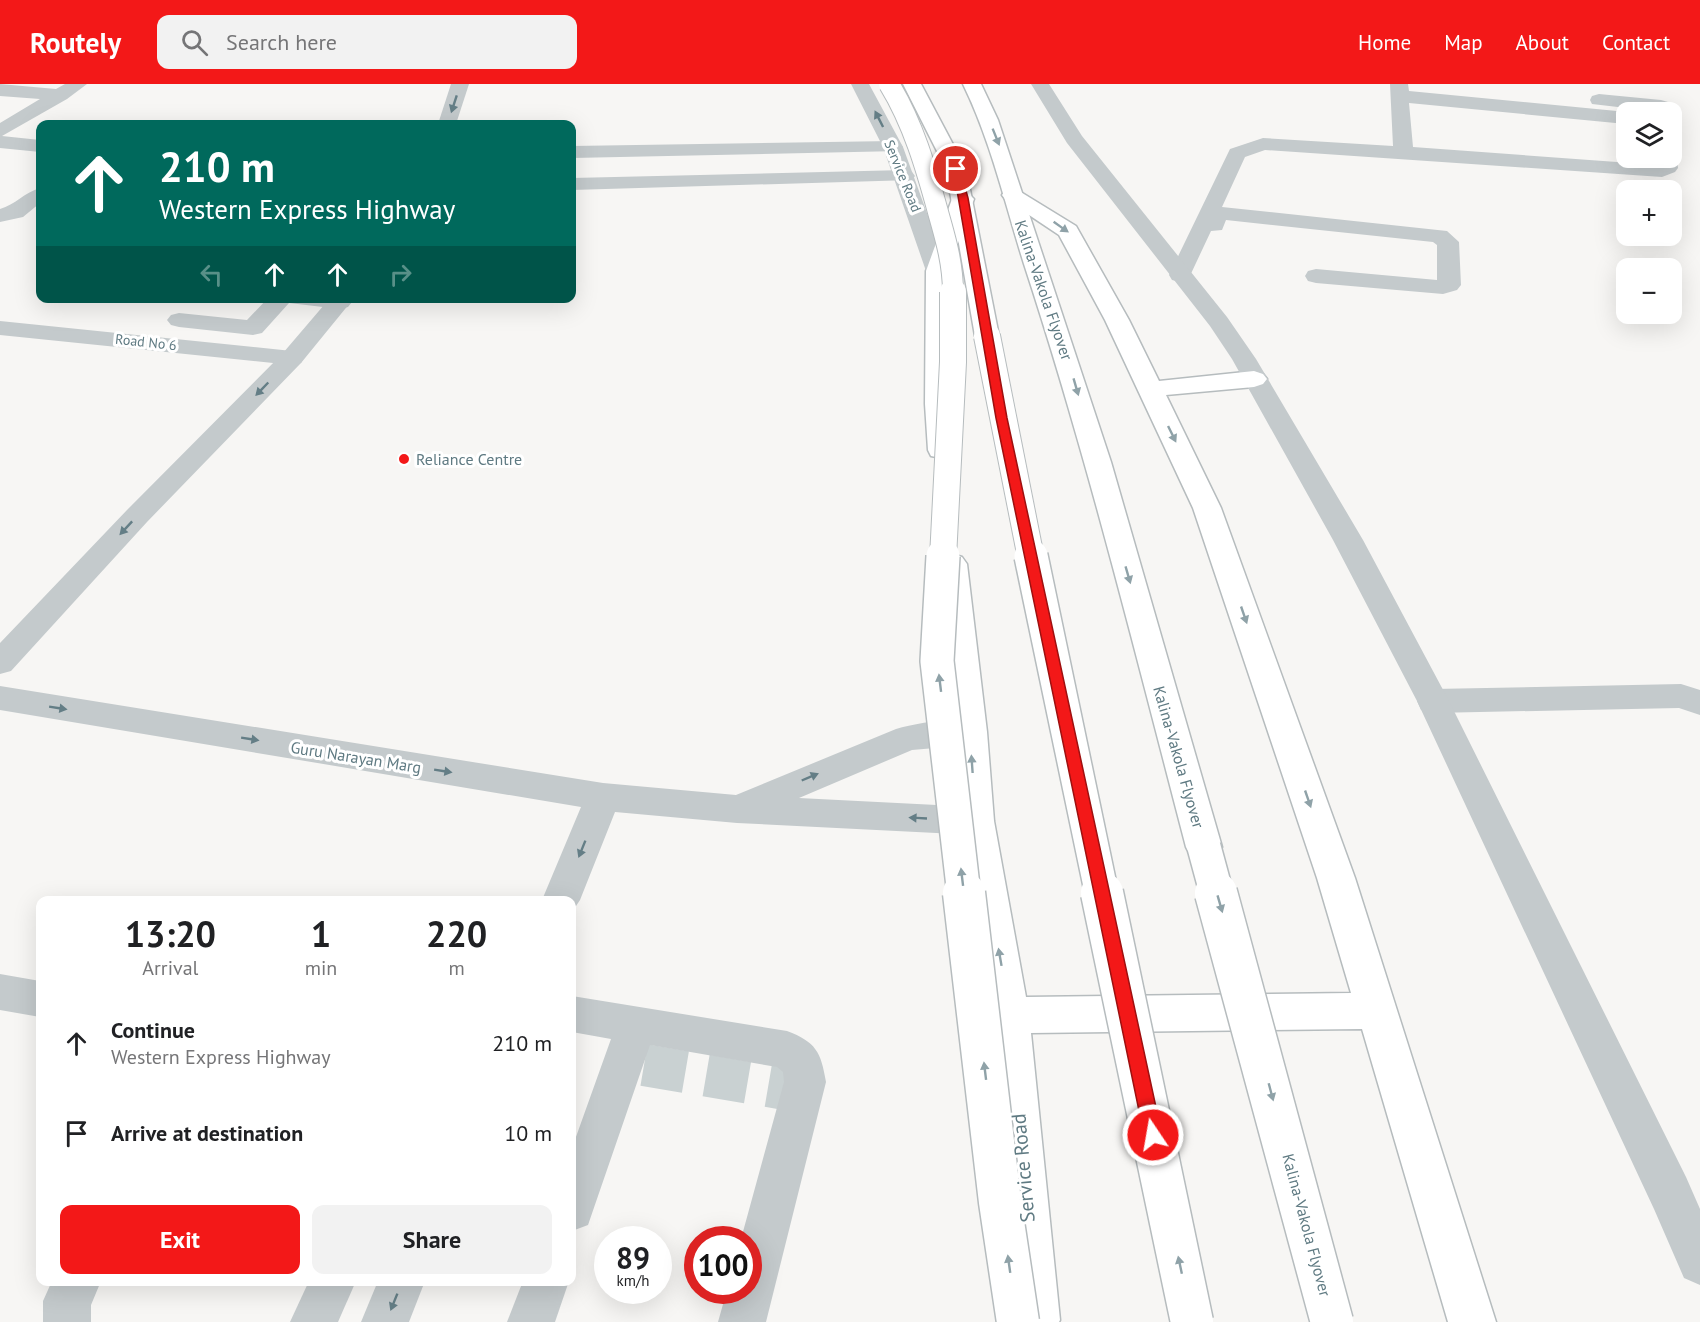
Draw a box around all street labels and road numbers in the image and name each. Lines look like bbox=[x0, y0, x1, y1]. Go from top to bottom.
street label: Service Road bbox=[880, 137, 926, 215]
street label: Kalina-Vakola Flyover bbox=[1011, 217, 1078, 363]
street label: Road No 6 bbox=[114, 330, 178, 354]
street label: Kalina-Vakola Flyover bbox=[1149, 684, 1209, 831]
street label: Guru Narayan Marg bbox=[289, 737, 423, 777]
street label: Service Road bbox=[1005, 1113, 1041, 1223]
street label: Kalina-Vakola Flyover bbox=[1278, 1151, 1336, 1299]

